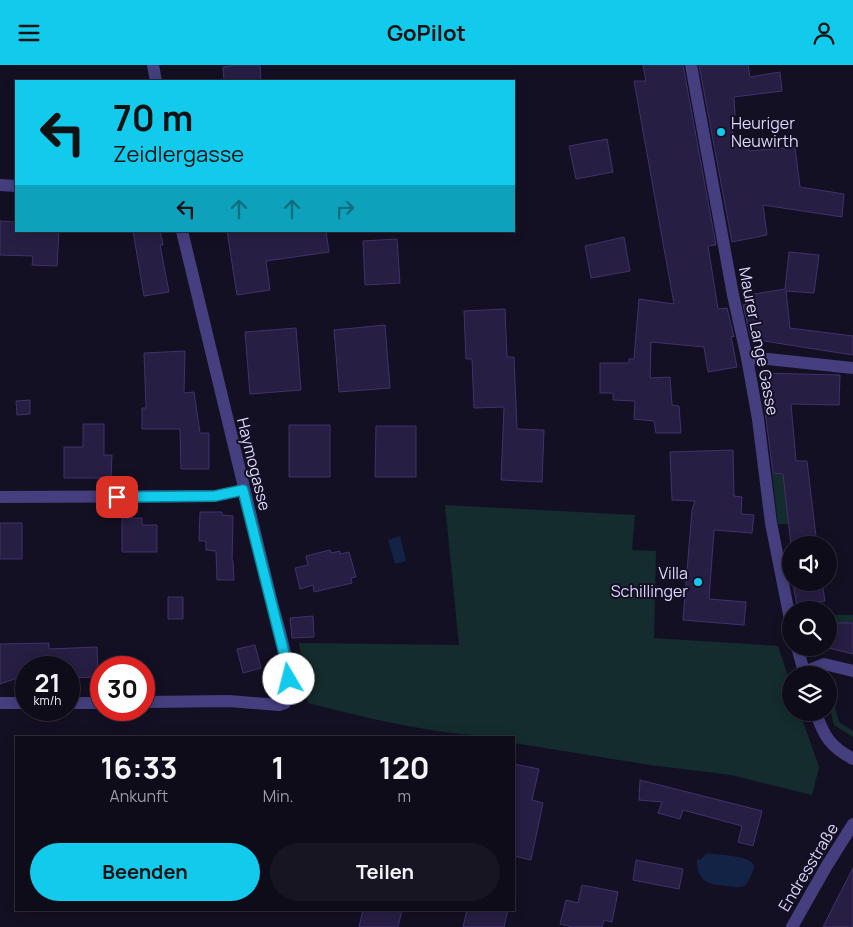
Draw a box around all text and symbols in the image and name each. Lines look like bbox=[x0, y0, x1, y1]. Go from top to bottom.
text: GoPilot bbox=[387, 18, 466, 48]
icon: menu bbox=[15, 19, 43, 47]
icon: person bbox=[810, 19, 838, 47]
text: 70 m bbox=[113, 94, 193, 142]
icon: left bbox=[30, 100, 95, 165]
place label: Heuriger Neuwirth bbox=[731, 112, 799, 152]
marker: Heuriger Neuwirth bbox=[715, 126, 727, 138]
text: Zeidlergasse bbox=[113, 139, 244, 169]
icon: left bbox=[172, 195, 200, 223]
icon: ahead bbox=[225, 195, 253, 223]
icon: ahead bbox=[278, 195, 306, 223]
icon: right bbox=[331, 195, 359, 223]
street label: Maurer Lange Gasse bbox=[734, 265, 784, 417]
street label: Haymogasse bbox=[232, 415, 276, 513]
pin bbox=[96, 476, 138, 518]
icon: arrive bbox=[103, 483, 131, 511]
map controls bbox=[782, 536, 837, 721]
button: sound bbox=[782, 536, 837, 591]
place label: Villa Schillinger bbox=[611, 562, 688, 602]
marker: Villa Schillinger bbox=[692, 576, 704, 588]
button: search bbox=[782, 601, 837, 656]
position arrow bbox=[262, 652, 314, 704]
speed limit sign: 30 bbox=[90, 656, 155, 721]
text: 21 bbox=[35, 665, 60, 700]
button: layers bbox=[782, 666, 837, 721]
text: km/h bbox=[34, 692, 61, 709]
text: 16:33 bbox=[100, 747, 177, 788]
text: 1 bbox=[272, 747, 285, 788]
text: 120 bbox=[379, 747, 430, 788]
text: Ankunft bbox=[110, 785, 168, 807]
text: Min. bbox=[263, 785, 293, 807]
text: m bbox=[397, 785, 411, 807]
street label: Endresstraße bbox=[773, 819, 843, 915]
button: Beenden bbox=[30, 843, 260, 901]
button: Teilen bbox=[270, 843, 500, 901]

